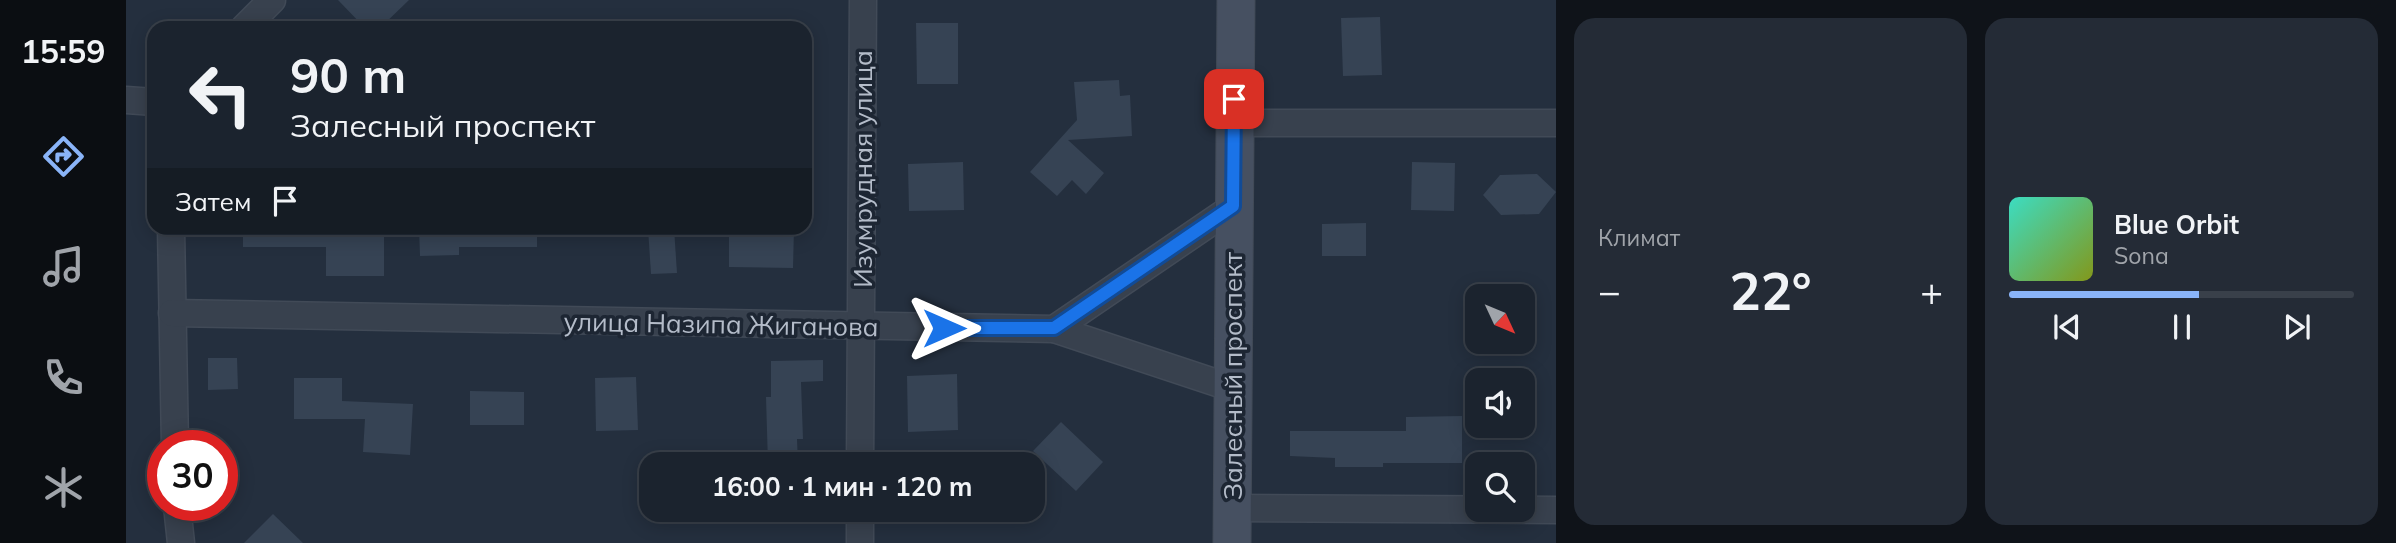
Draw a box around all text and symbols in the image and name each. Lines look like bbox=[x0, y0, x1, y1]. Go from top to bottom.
text: 15:59 bbox=[21, 31, 105, 71]
text: 90 m bbox=[290, 44, 406, 105]
icon: left bbox=[175, 49, 266, 140]
street label: Изумрудная улица bbox=[846, 50, 879, 288]
pin bbox=[1204, 69, 1264, 129]
icon: arrive bbox=[1215, 80, 1253, 118]
text: Залесный проспект bbox=[290, 105, 595, 145]
icon: directions bbox=[39, 132, 88, 181]
icon: arrive bbox=[266, 182, 304, 220]
text: Затем bbox=[175, 185, 252, 218]
text: Blue Orbit bbox=[2114, 208, 2239, 241]
text: Климат bbox=[1598, 223, 1680, 252]
text: Sona bbox=[2114, 241, 2169, 270]
icon: music bbox=[39, 242, 88, 291]
street label: Залесный проспект bbox=[1216, 252, 1249, 500]
text: 22° bbox=[1729, 258, 1812, 323]
text: − bbox=[1598, 267, 1621, 315]
text: + bbox=[1920, 267, 1943, 315]
north arrow bbox=[1465, 284, 1535, 354]
map controls bbox=[1465, 284, 1535, 522]
position arrow bbox=[907, 291, 981, 365]
street label: улица Назипа Жиганова bbox=[563, 305, 879, 343]
icon: previous bbox=[2048, 308, 2086, 346]
icon: pause bbox=[2163, 308, 2201, 346]
icon: next bbox=[2278, 308, 2316, 346]
icon: phone bbox=[39, 353, 88, 402]
button: sound bbox=[1465, 368, 1535, 438]
speed limit sign: 30 bbox=[147, 430, 238, 521]
button: search bbox=[1465, 452, 1535, 522]
icon: climate bbox=[39, 463, 88, 512]
text: 16:00 · 1 мин · 120 m bbox=[712, 470, 972, 503]

